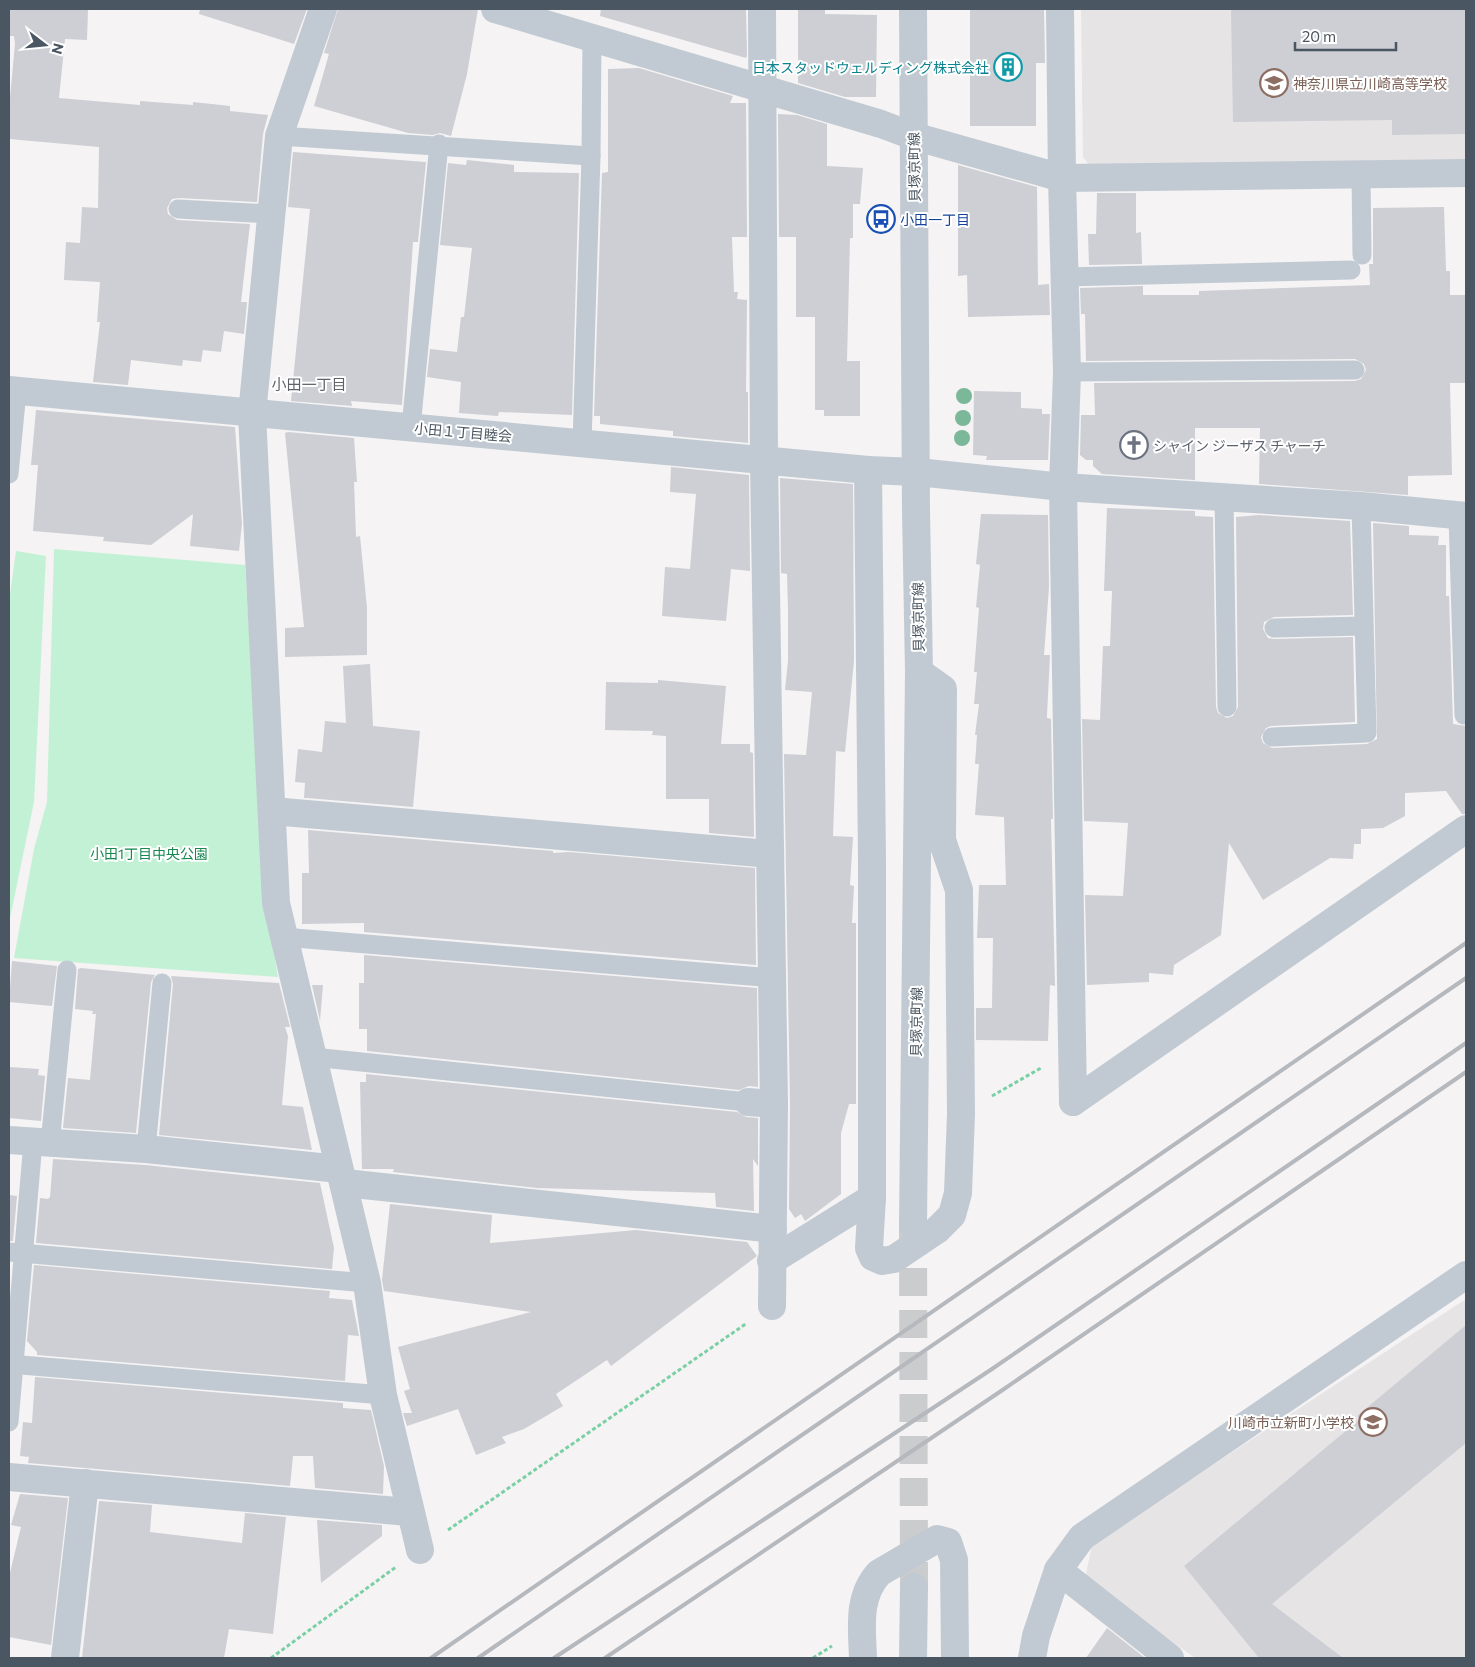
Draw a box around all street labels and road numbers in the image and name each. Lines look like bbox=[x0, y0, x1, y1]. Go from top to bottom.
street label: 貝塚京町線 bbox=[905, 132, 923, 202]
street label: 小田１丁目睦会 bbox=[413, 419, 513, 445]
street label: 貝塚京町線 bbox=[909, 582, 927, 652]
street label: 貝塚京町線 bbox=[907, 987, 925, 1057]

